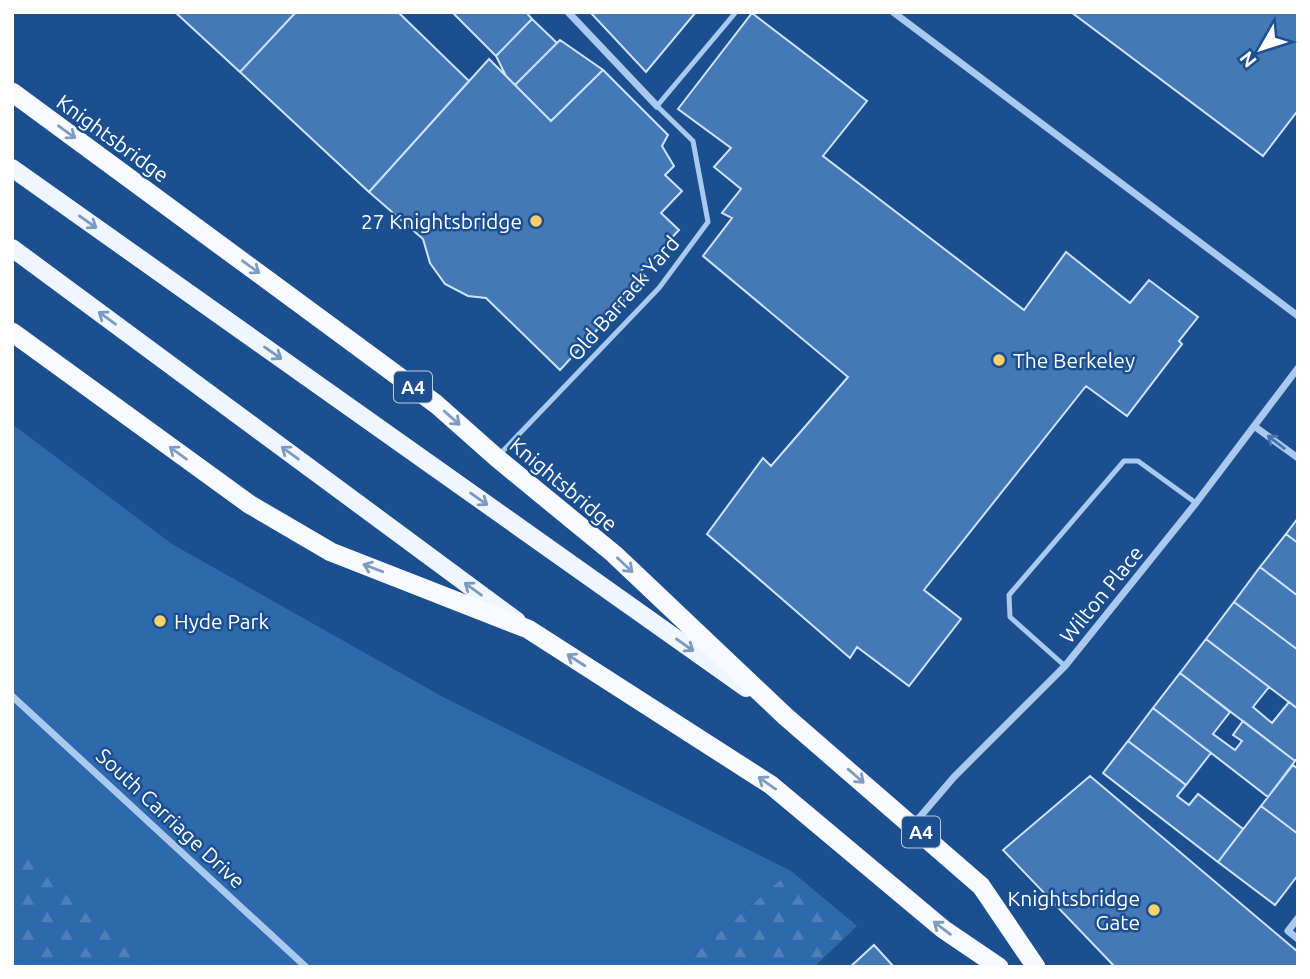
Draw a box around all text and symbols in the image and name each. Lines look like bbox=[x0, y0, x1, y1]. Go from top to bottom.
north arrow bbox=[1226, 14, 1296, 84]
text: N bbox=[1235, 47, 1261, 72]
street label: Knightsbridge bbox=[52, 89, 174, 187]
one-way arrow bbox=[57, 125, 76, 140]
place label: 27 Knightsbridge bbox=[361, 209, 522, 233]
marker: 27 Knightsbridge bbox=[528, 213, 544, 229]
one-way arrow bbox=[78, 214, 97, 229]
street label: Old Barrack Yard bbox=[562, 231, 684, 365]
one-way arrow bbox=[241, 259, 260, 274]
one-way arrow bbox=[98, 311, 117, 325]
one-way arrow bbox=[263, 346, 282, 361]
place label: The Berkeley bbox=[1013, 348, 1135, 372]
marker: The Berkeley bbox=[991, 352, 1007, 368]
road number: A4 bbox=[394, 372, 432, 402]
one-way arrow bbox=[443, 410, 461, 426]
street label: Knightsbridge bbox=[505, 432, 623, 536]
one-way arrow bbox=[1267, 435, 1286, 449]
one-way arrow bbox=[169, 445, 188, 460]
one-way arrow bbox=[281, 446, 300, 461]
one-way arrow bbox=[469, 492, 488, 506]
street label: Wilton Place bbox=[1055, 541, 1147, 647]
one-way arrow bbox=[617, 557, 634, 574]
one-way arrow bbox=[363, 561, 385, 574]
one-way arrow bbox=[464, 581, 483, 596]
place label: Hyde Park bbox=[174, 609, 270, 633]
marker: Hyde Park bbox=[152, 613, 168, 629]
one-way arrow bbox=[675, 638, 694, 652]
one-way arrow bbox=[567, 653, 586, 668]
street label: South Carriage Drive bbox=[92, 743, 250, 893]
one-way arrow bbox=[847, 768, 865, 784]
one-way arrow bbox=[758, 776, 777, 790]
road number: A4 bbox=[902, 817, 940, 848]
place label: Knightsbridge Gate bbox=[1007, 886, 1140, 934]
marker: Knightsbridge Gate bbox=[1146, 902, 1162, 918]
one-way arrow bbox=[933, 921, 952, 936]

